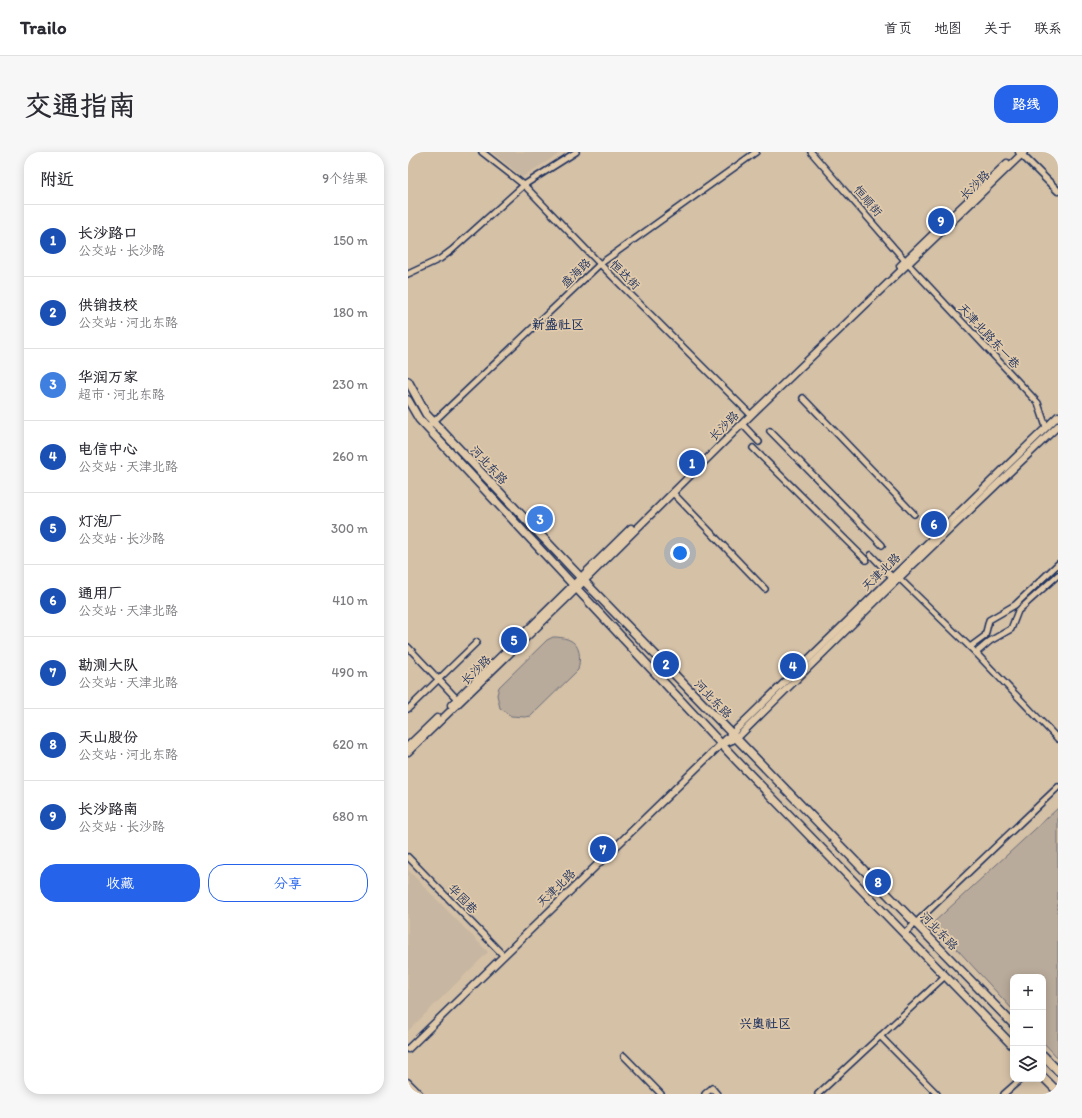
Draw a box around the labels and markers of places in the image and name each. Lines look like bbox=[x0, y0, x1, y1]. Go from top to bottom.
pin: 9 bbox=[928, 206, 954, 236]
pin: 1 bbox=[679, 448, 705, 478]
pin: 3 bbox=[527, 504, 553, 534]
pin: 6 bbox=[921, 509, 947, 539]
pin: 5 bbox=[501, 625, 527, 655]
pin: 2 bbox=[653, 649, 679, 679]
pin: 4 bbox=[780, 651, 806, 681]
pin: 7 bbox=[590, 834, 616, 864]
pin: 8 bbox=[865, 867, 891, 897]

